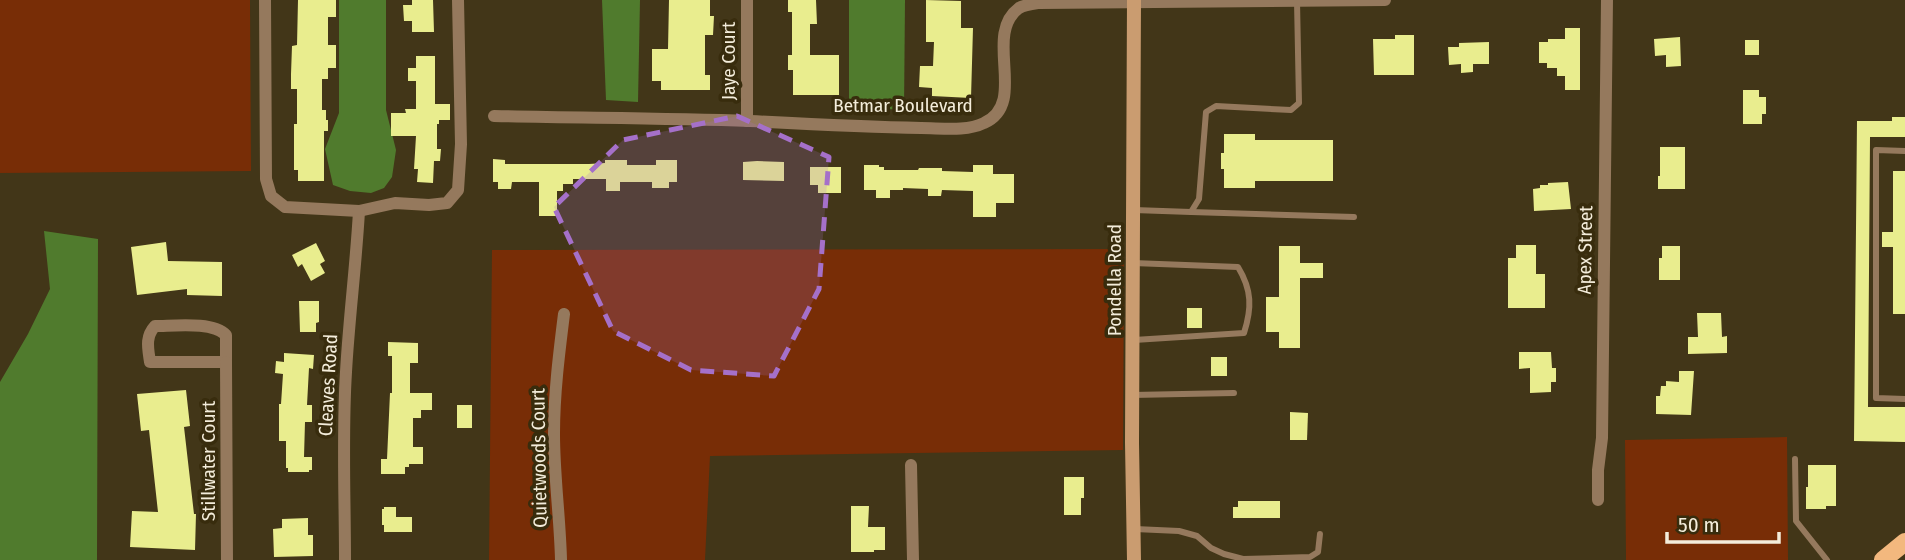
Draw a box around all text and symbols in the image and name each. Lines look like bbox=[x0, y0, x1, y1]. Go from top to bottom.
street label: Jaye Court bbox=[717, 21, 740, 100]
street label: Betmar Boulevard bbox=[833, 94, 973, 117]
street label: Apex Street bbox=[1573, 205, 1597, 295]
street label: Pondella Road bbox=[1103, 224, 1126, 336]
street label: Cleaves Road bbox=[314, 333, 342, 437]
street label: Quietwoods Court bbox=[526, 387, 552, 528]
street label: Stillwater Court bbox=[197, 400, 220, 521]
scale bar bbox=[1667, 500, 1779, 544]
text: 50 m bbox=[1678, 512, 1720, 538]

